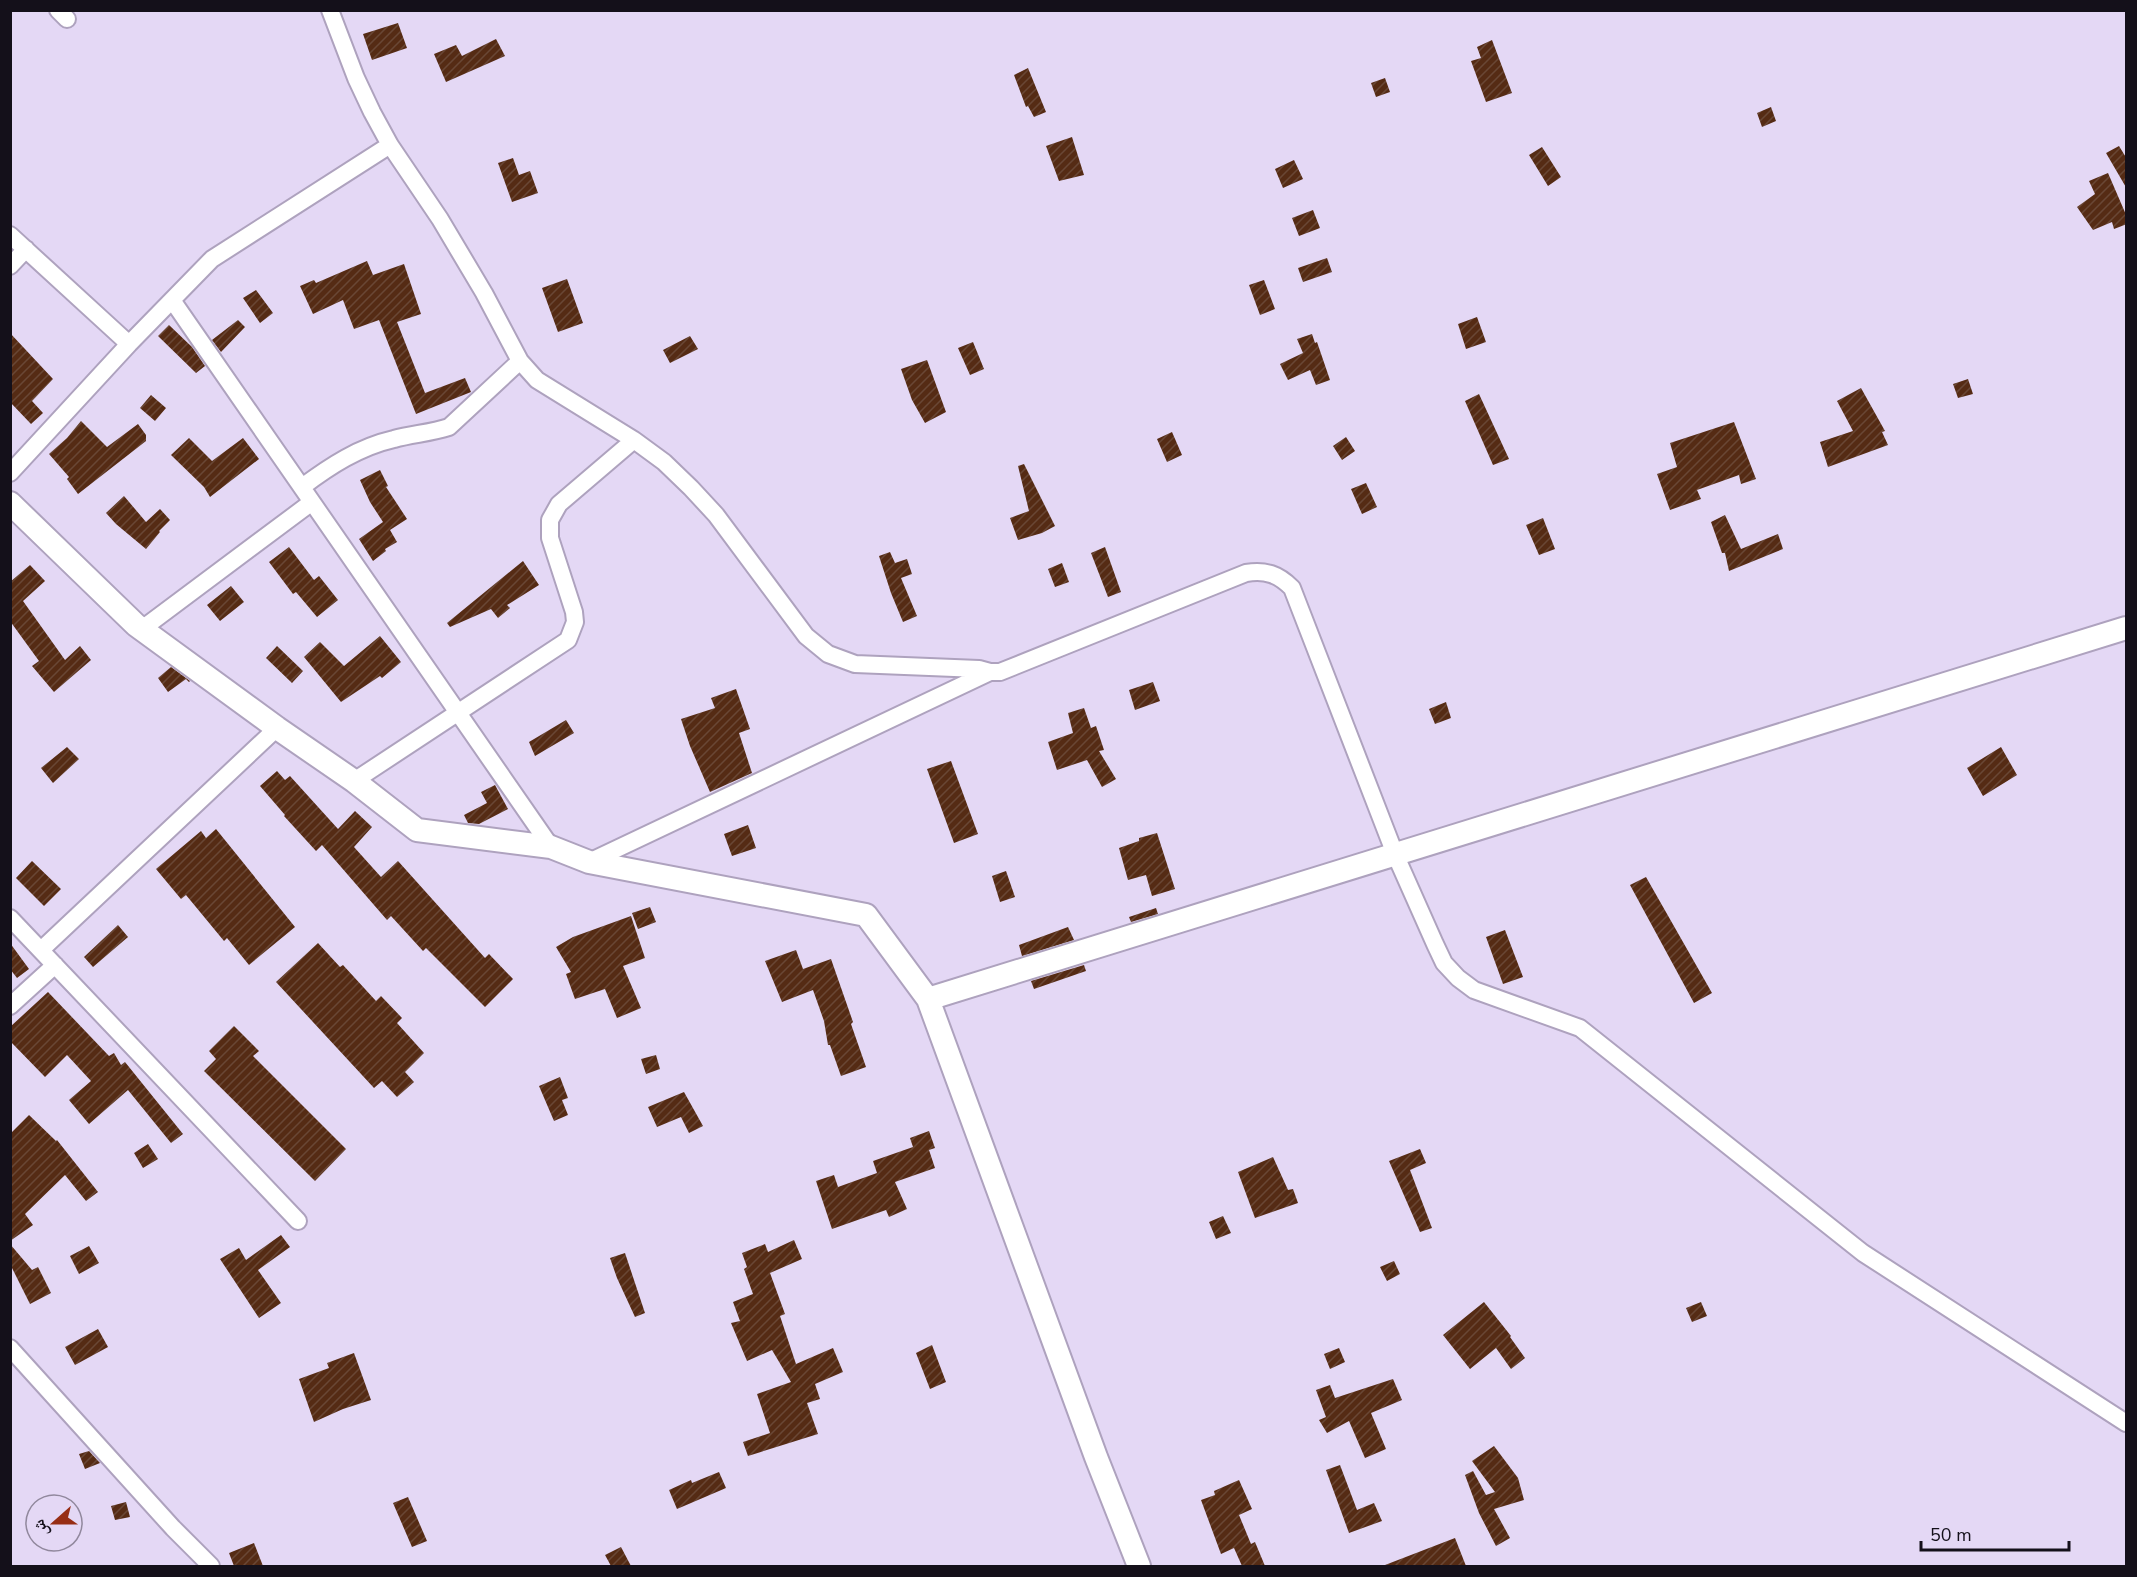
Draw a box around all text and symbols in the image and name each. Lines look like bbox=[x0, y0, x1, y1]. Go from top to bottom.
north arrow bbox=[24, 1493, 84, 1553]
scale bar bbox=[1921, 1514, 2070, 1552]
text: ش bbox=[28, 1516, 54, 1540]
text: 50 m bbox=[1930, 1523, 1972, 1547]

